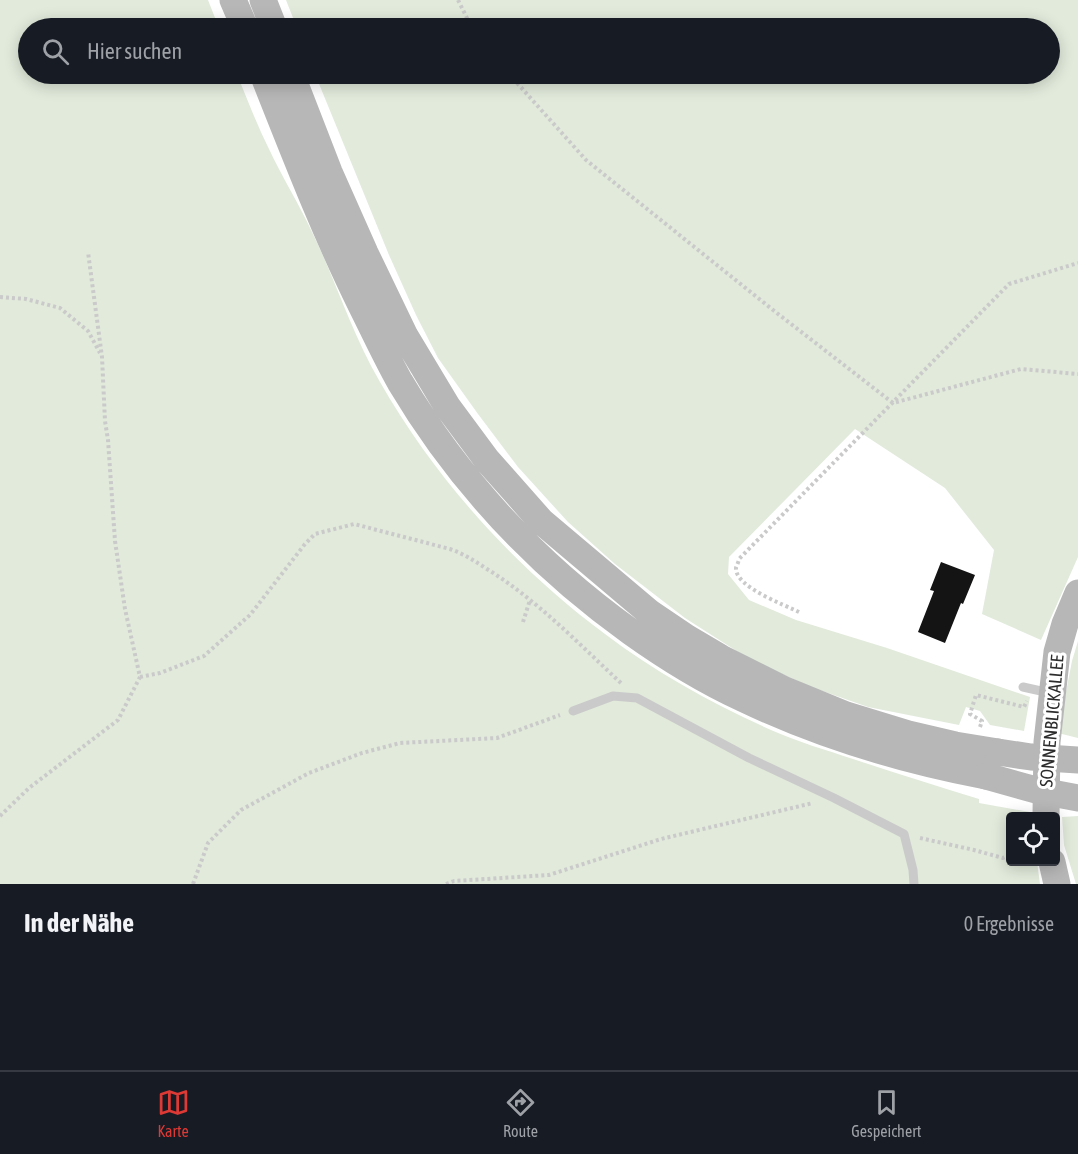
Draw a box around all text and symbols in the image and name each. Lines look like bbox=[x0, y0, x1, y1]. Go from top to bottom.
search box bbox=[18, 18, 1060, 84]
icon: search bbox=[39, 35, 72, 68]
text: Hier suchen bbox=[87, 38, 182, 64]
street label: SONNENBLICKALLEE bbox=[1035, 654, 1068, 788]
map controls bbox=[1006, 812, 1060, 866]
button: locate bbox=[1006, 812, 1060, 866]
text: In der Nähe bbox=[24, 908, 134, 938]
text: 0 Ergebnisse bbox=[964, 912, 1054, 935]
tab: Karte bbox=[157, 1086, 190, 1140]
tab: Route bbox=[503, 1086, 538, 1140]
tab: Gespeichert bbox=[851, 1086, 921, 1140]

